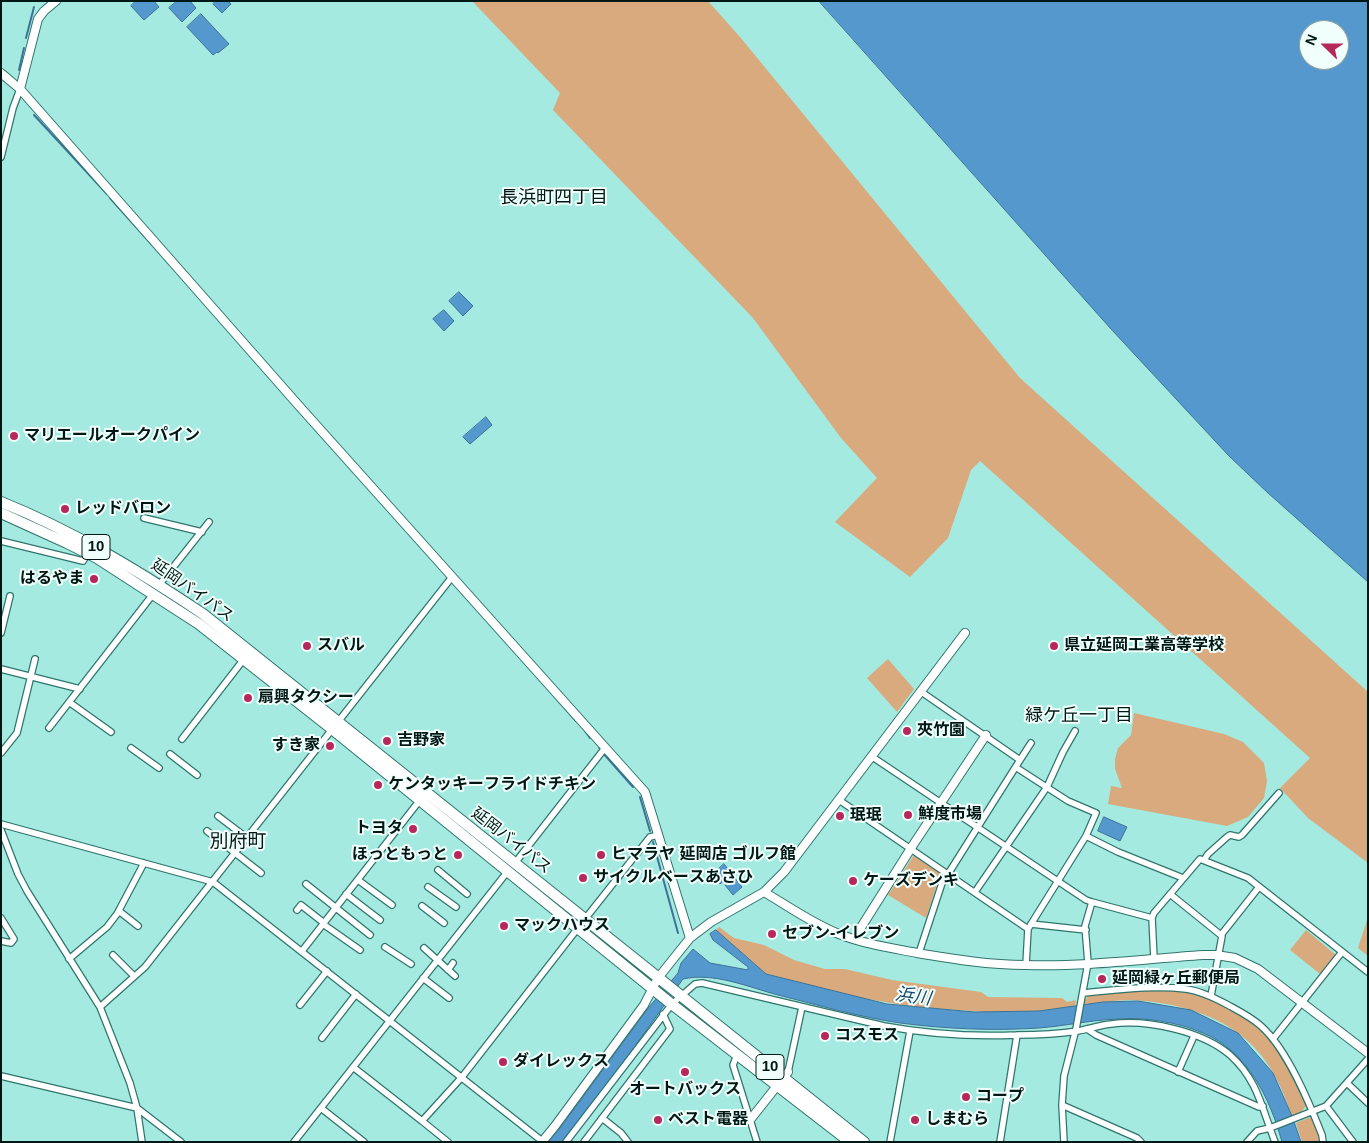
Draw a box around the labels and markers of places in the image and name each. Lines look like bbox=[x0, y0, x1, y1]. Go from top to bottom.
place label: マリエールオークパイン bbox=[24, 426, 200, 446]
marker: マリエールオークパイン bbox=[8, 430, 20, 442]
place label: レッドバロン bbox=[75, 499, 171, 519]
marker: レッドバロン bbox=[59, 503, 71, 515]
place label: はるやま bbox=[20, 569, 84, 589]
marker: はるやま bbox=[88, 573, 100, 585]
place label: スバル bbox=[317, 636, 365, 656]
place label: 県立延岡工業高等学校 bbox=[1064, 636, 1224, 656]
marker: スバル bbox=[301, 640, 313, 652]
marker: 県立延岡工業高等学校 bbox=[1048, 640, 1060, 652]
place label: 扇興タクシー bbox=[258, 688, 354, 708]
marker: 扇興タクシー bbox=[242, 692, 254, 704]
place label: 夾竹園 bbox=[917, 721, 965, 741]
marker: 夾竹園 bbox=[901, 725, 913, 737]
place label: 吉野家 bbox=[397, 731, 445, 751]
marker: 吉野家 bbox=[381, 735, 393, 747]
place label: すき家 bbox=[272, 736, 320, 756]
marker: すき家 bbox=[324, 740, 336, 752]
place label: ケンタッキーフライドチキン bbox=[388, 775, 596, 795]
marker: ケンタッキーフライドチキン bbox=[372, 779, 384, 791]
place label: 鮮度市場 bbox=[918, 805, 982, 825]
place label: 珉珉 bbox=[850, 806, 882, 826]
marker: 鮮度市場 bbox=[902, 809, 914, 821]
marker: 珉珉 bbox=[834, 810, 846, 822]
place label: トヨタ bbox=[355, 819, 403, 839]
marker: トヨタ bbox=[407, 823, 419, 835]
place label: ほっともっと bbox=[352, 845, 448, 865]
place label: ヒマラヤ 延岡店 ゴルフ館 bbox=[611, 845, 796, 865]
marker: ほっともっと bbox=[452, 849, 464, 861]
marker: ヒマラヤ 延岡店 ゴルフ館 bbox=[595, 849, 607, 861]
place label: サイクルベースあさひ bbox=[593, 868, 753, 888]
place label: ケーズデンキ bbox=[863, 871, 959, 891]
marker: サイクルベースあさひ bbox=[577, 872, 589, 884]
marker: ケーズデンキ bbox=[847, 875, 859, 887]
place label: マックハウス bbox=[514, 916, 610, 936]
marker: マックハウス bbox=[498, 920, 510, 932]
place label: セブン-イレブン bbox=[782, 924, 899, 944]
marker: セブン-イレブン bbox=[766, 928, 778, 940]
place label: 延岡緑ヶ丘郵便局 bbox=[1112, 969, 1240, 989]
marker: 延岡緑ヶ丘郵便局 bbox=[1096, 973, 1108, 985]
place label: コスモス bbox=[835, 1026, 899, 1046]
marker: コスモス bbox=[819, 1030, 831, 1042]
place label: ダイレックス bbox=[513, 1052, 609, 1072]
marker: ダイレックス bbox=[497, 1056, 509, 1068]
marker: オートバックス bbox=[679, 1066, 691, 1078]
place label: オートバックス bbox=[629, 1080, 741, 1100]
place label: コープ bbox=[976, 1087, 1024, 1107]
marker: コープ bbox=[960, 1091, 972, 1103]
place label: ベスト電器 bbox=[668, 1110, 748, 1130]
place label: しまむら bbox=[925, 1110, 989, 1130]
marker: ベスト電器 bbox=[652, 1114, 664, 1126]
marker: しまむら bbox=[909, 1114, 921, 1126]

